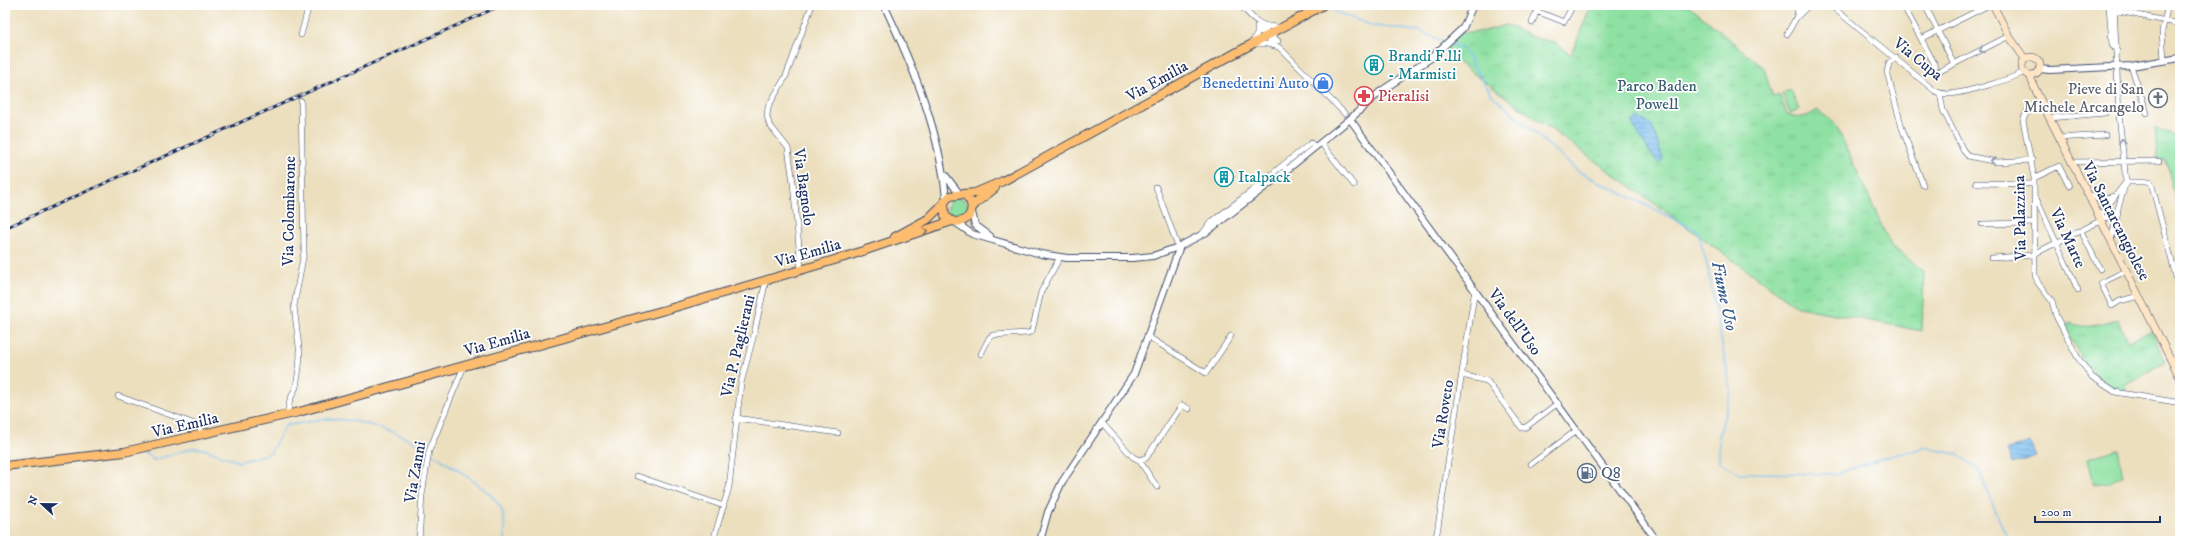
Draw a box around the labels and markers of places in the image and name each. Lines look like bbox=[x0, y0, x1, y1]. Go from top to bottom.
place label: Brandi F.lli - Marmisti bbox=[1388, 46, 1461, 84]
building icon: Brandi F.lli - Marmisti bbox=[1363, 54, 1385, 76]
shop icon: Benedettini Auto bbox=[1312, 72, 1334, 94]
place label: Benedettini Auto bbox=[1202, 73, 1309, 93]
place label: Pieve di San Michele Arcangelo bbox=[2024, 79, 2145, 117]
pharmacy icon: Pieralisi bbox=[1353, 85, 1375, 107]
place label: Pieralisi bbox=[1378, 86, 1429, 106]
church icon: Pieve di San Michele Arcangelo bbox=[2147, 87, 2169, 109]
building icon: Italpack bbox=[1213, 166, 1235, 188]
place label: Italpack bbox=[1238, 167, 1291, 187]
fuel station icon: Q8 bbox=[1576, 462, 1598, 484]
place label: Q8 bbox=[1601, 463, 1621, 483]

